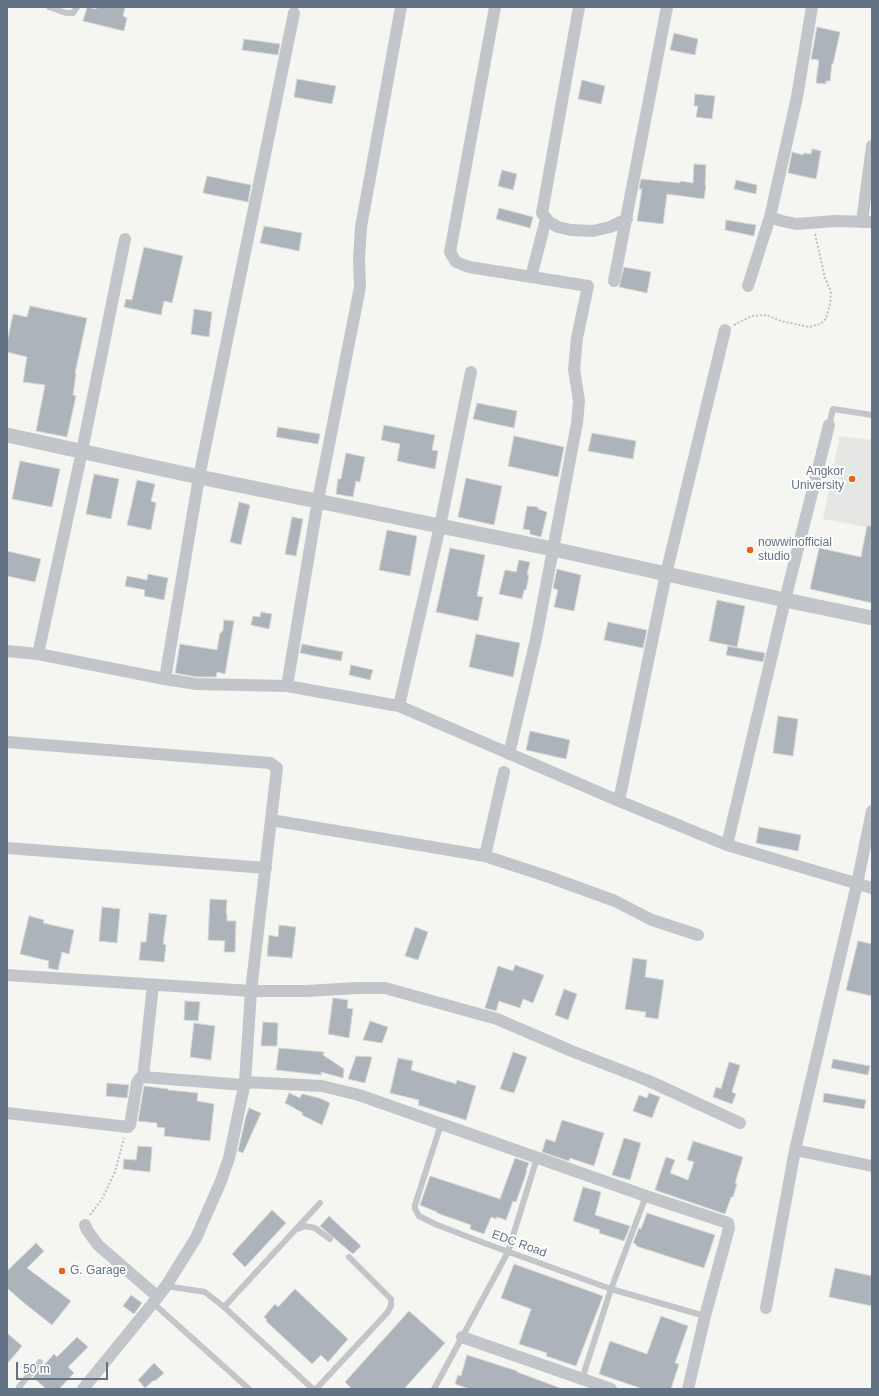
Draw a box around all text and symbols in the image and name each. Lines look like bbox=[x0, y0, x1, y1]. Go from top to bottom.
place label: Angkor University bbox=[791, 465, 844, 493]
marker: Angkor University bbox=[847, 474, 857, 484]
place label: nowwinofficial studio bbox=[758, 536, 832, 564]
marker: nowwinofficial studio bbox=[745, 545, 755, 555]
street label: EDC Road bbox=[490, 1227, 548, 1261]
place label: G. Garage bbox=[70, 1264, 126, 1278]
marker: G. Garage bbox=[57, 1266, 67, 1276]
scale bar bbox=[18, 1354, 110, 1380]
text: 50 m bbox=[23, 1362, 50, 1376]

